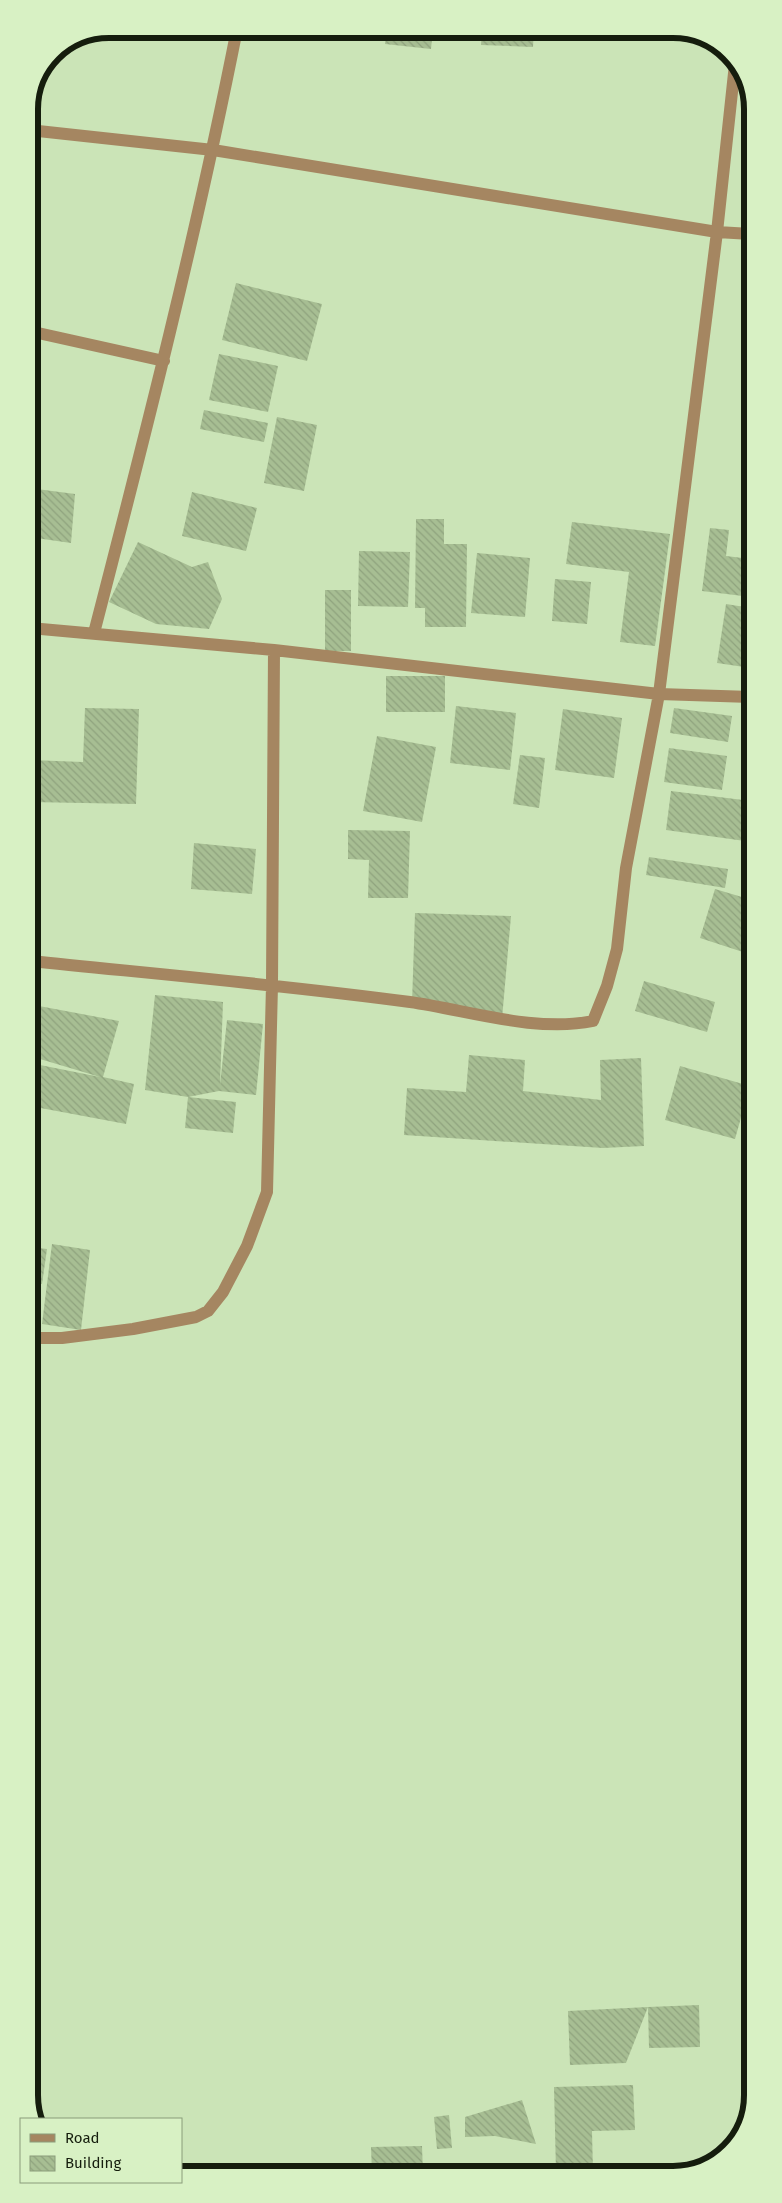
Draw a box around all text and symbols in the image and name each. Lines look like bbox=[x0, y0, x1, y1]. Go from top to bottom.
legend bbox=[20, 2118, 182, 2183]
text: Road bbox=[65, 2129, 100, 2147]
text: Building bbox=[65, 2154, 121, 2172]

